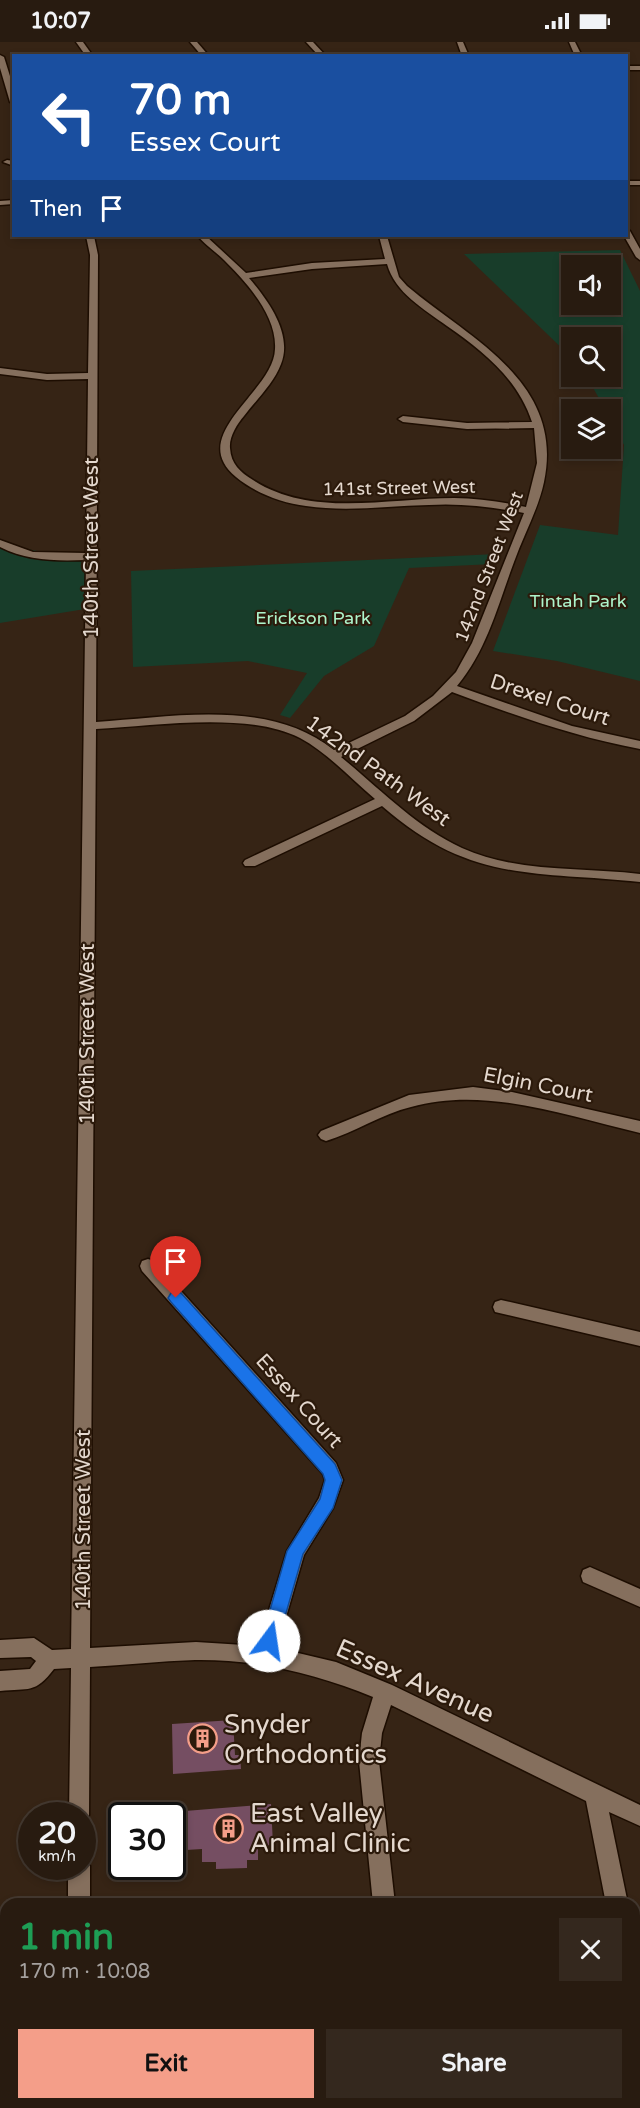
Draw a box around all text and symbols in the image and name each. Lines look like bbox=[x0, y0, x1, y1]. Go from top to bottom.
text: 10:07 bbox=[30, 8, 91, 34]
text: 70 m bbox=[129, 75, 231, 126]
icon: left bbox=[30, 78, 108, 156]
text: Essex Court bbox=[129, 126, 281, 159]
icon: arrive bbox=[95, 192, 128, 225]
text: Then bbox=[30, 196, 83, 222]
map controls bbox=[561, 255, 621, 459]
button: sound bbox=[561, 255, 621, 315]
button: search bbox=[561, 327, 621, 387]
button: layers bbox=[561, 399, 621, 459]
street label: 140th Street West bbox=[79, 457, 104, 639]
street label: 141st Street West bbox=[322, 476, 476, 500]
street label: 142nd Street West bbox=[450, 488, 528, 646]
park label: Tintah Park bbox=[529, 590, 627, 612]
park label: Erickson Park bbox=[255, 607, 371, 629]
street label: Drexel Court bbox=[487, 669, 613, 731]
street label: 142nd Path West bbox=[301, 710, 455, 832]
street label: 140th Street West bbox=[75, 943, 100, 1125]
street label: Elgin Court bbox=[481, 1062, 595, 1108]
pin bbox=[150, 1236, 201, 1298]
icon: arrive bbox=[159, 1245, 192, 1278]
street label: Essex Court bbox=[250, 1349, 348, 1453]
street label: 140th Street West bbox=[71, 1429, 96, 1611]
position arrow bbox=[237, 1609, 301, 1673]
street label: Essex Avenue bbox=[331, 1632, 499, 1730]
place label: Snyder Orthodontics bbox=[224, 1709, 387, 1770]
building icon: Snyder Orthodontics bbox=[187, 1723, 219, 1755]
place label: East Valley Animal Clinic bbox=[250, 1798, 410, 1859]
speed limit sign: 30 bbox=[108, 1802, 186, 1880]
building icon: East Valley Animal Clinic bbox=[213, 1812, 245, 1844]
text: 20 bbox=[38, 1815, 76, 1852]
text: km/h bbox=[38, 1847, 76, 1865]
text: 1 min bbox=[18, 1916, 114, 1959]
button: close bbox=[559, 1918, 622, 1981]
text: 170 m · 10:08 bbox=[18, 1960, 150, 1984]
button: Exit bbox=[18, 2029, 314, 2098]
button: Share bbox=[326, 2029, 622, 2098]

